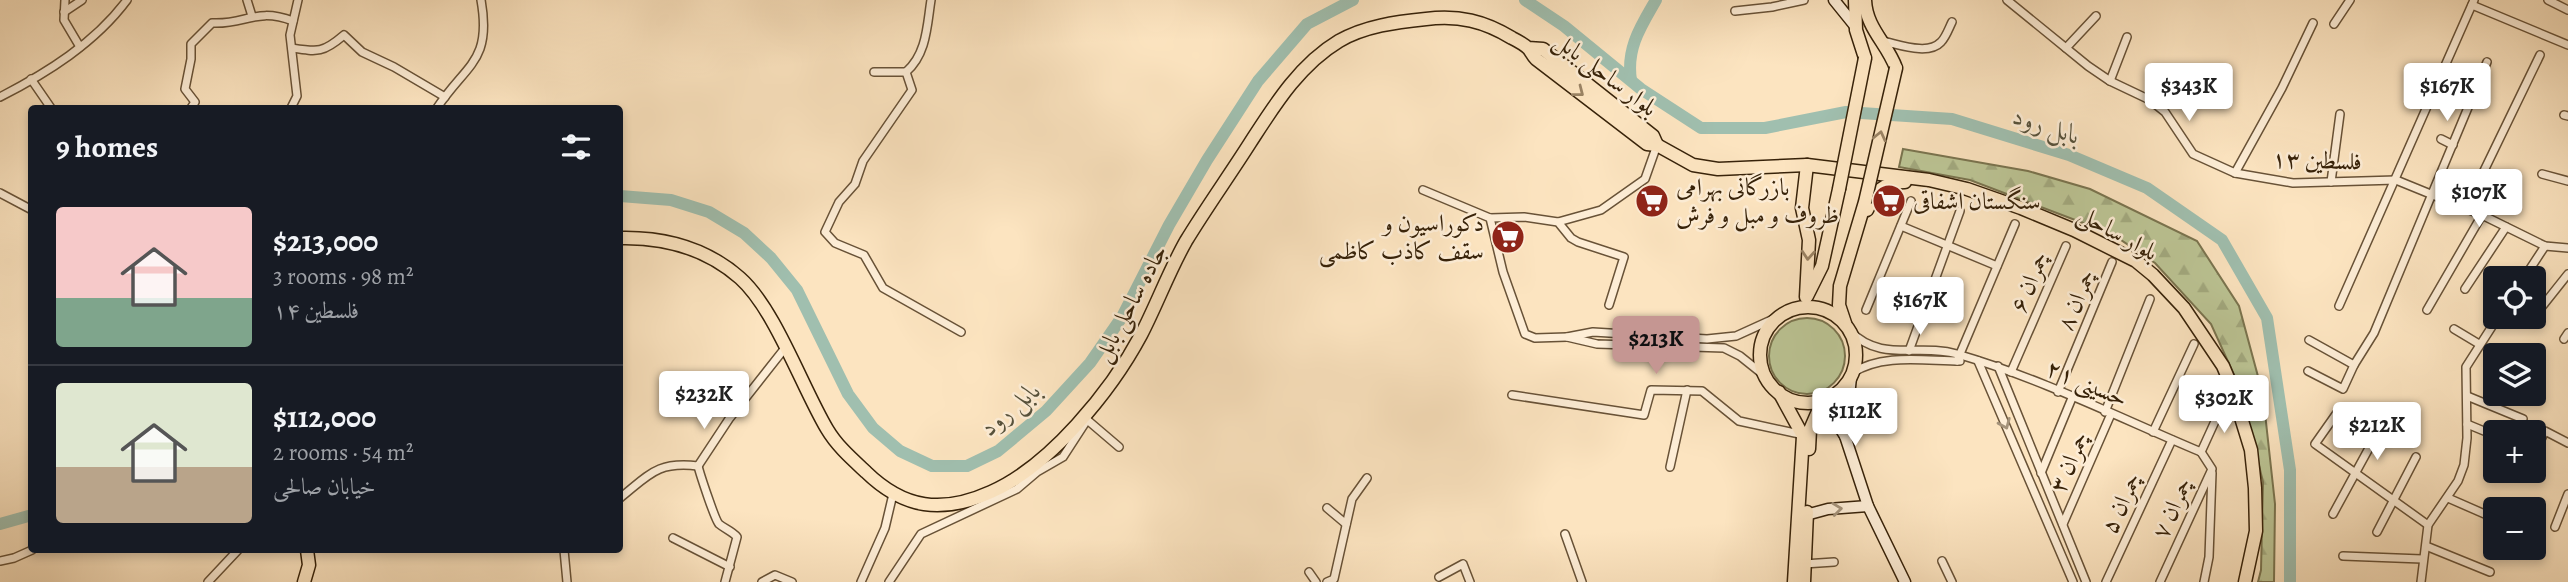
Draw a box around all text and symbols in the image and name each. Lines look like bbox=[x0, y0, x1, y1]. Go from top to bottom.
street label: بلوار ساحلی بابل bbox=[1547, 24, 1664, 124]
pin: $343K bbox=[2140, 64, 2238, 123]
pin: $167K bbox=[2398, 64, 2496, 123]
text: $343K bbox=[2161, 70, 2217, 101]
text: $167K bbox=[2420, 70, 2474, 101]
one-way arrow bbox=[1571, 83, 1584, 96]
water label: بابل رود bbox=[2008, 98, 2085, 153]
text: 9 homes bbox=[56, 127, 158, 167]
icon: filters bbox=[557, 128, 595, 166]
one-way arrow bbox=[1872, 130, 1886, 142]
street label: فلسطین ۱۳ bbox=[2272, 142, 2362, 178]
pin: $107K bbox=[2430, 170, 2528, 229]
place label: بازرگانی بهرامی ظروف و مبل و فرش bbox=[1676, 171, 1839, 232]
text: $107K bbox=[2451, 176, 2507, 207]
supermarket icon: بازرگانی بهرامی ظروف و مبل و فرش bbox=[1633, 182, 1671, 220]
supermarket icon: سنگستان اشفاقی bbox=[1870, 182, 1908, 220]
place label: سنگستان اشفاقی bbox=[1913, 185, 2041, 217]
street label: بلوار ساحلی bbox=[2072, 198, 2164, 269]
place label: دکوراسیون و سقف کاذب کاظمی bbox=[1319, 207, 1484, 268]
supermarket icon: دکوراسیون و سقف کاذب کاظمی bbox=[1489, 218, 1527, 256]
text: $213,000 bbox=[273, 221, 378, 261]
icon: home bbox=[112, 235, 196, 319]
street label: جاده ساحلی بابل bbox=[1086, 239, 1175, 368]
street label: چمران ۶ bbox=[2002, 247, 2056, 317]
one-way arrow bbox=[1801, 249, 1816, 260]
text: 3 rooms · 98 m² bbox=[273, 261, 414, 292]
street label: چمران ۸ bbox=[2049, 265, 2103, 335]
map controls bbox=[2483, 266, 2546, 560]
button: locate bbox=[2483, 266, 2546, 329]
pin: $167K bbox=[1871, 278, 1969, 337]
text: $167K bbox=[1893, 284, 1947, 315]
text: فلسطین ۱۴ bbox=[273, 295, 359, 326]
pin: $213K bbox=[1607, 316, 1705, 376]
text: $213K bbox=[1628, 323, 1684, 354]
button: layers bbox=[2483, 343, 2546, 406]
street label: حسینی ۲۱ bbox=[2041, 352, 2133, 415]
pin: $232K bbox=[655, 372, 753, 431]
water label: بابل رود bbox=[972, 373, 1048, 444]
pin: $302K bbox=[2175, 376, 2273, 435]
text: $232K bbox=[675, 378, 733, 409]
text: $302K bbox=[2195, 382, 2253, 413]
pin: $112K bbox=[1806, 388, 1904, 448]
text: $112K bbox=[1828, 395, 1882, 426]
text: $112,000 bbox=[273, 397, 376, 437]
pin: $212K bbox=[2328, 402, 2426, 462]
text: $212K bbox=[2349, 409, 2405, 440]
icon: home bbox=[112, 411, 196, 495]
one-way arrow bbox=[1997, 417, 2011, 429]
button: + bbox=[2483, 420, 2546, 483]
street label: چمران ۳ bbox=[2041, 426, 2097, 498]
text: 2 rooms · 54 m² bbox=[273, 437, 414, 468]
street label: چمران ۵ bbox=[2093, 467, 2149, 539]
text: خيابان صالحی bbox=[273, 471, 376, 502]
street label: چمران ۷ bbox=[2144, 472, 2200, 544]
button: − bbox=[2483, 497, 2546, 560]
one-way arrow bbox=[1831, 501, 1843, 516]

